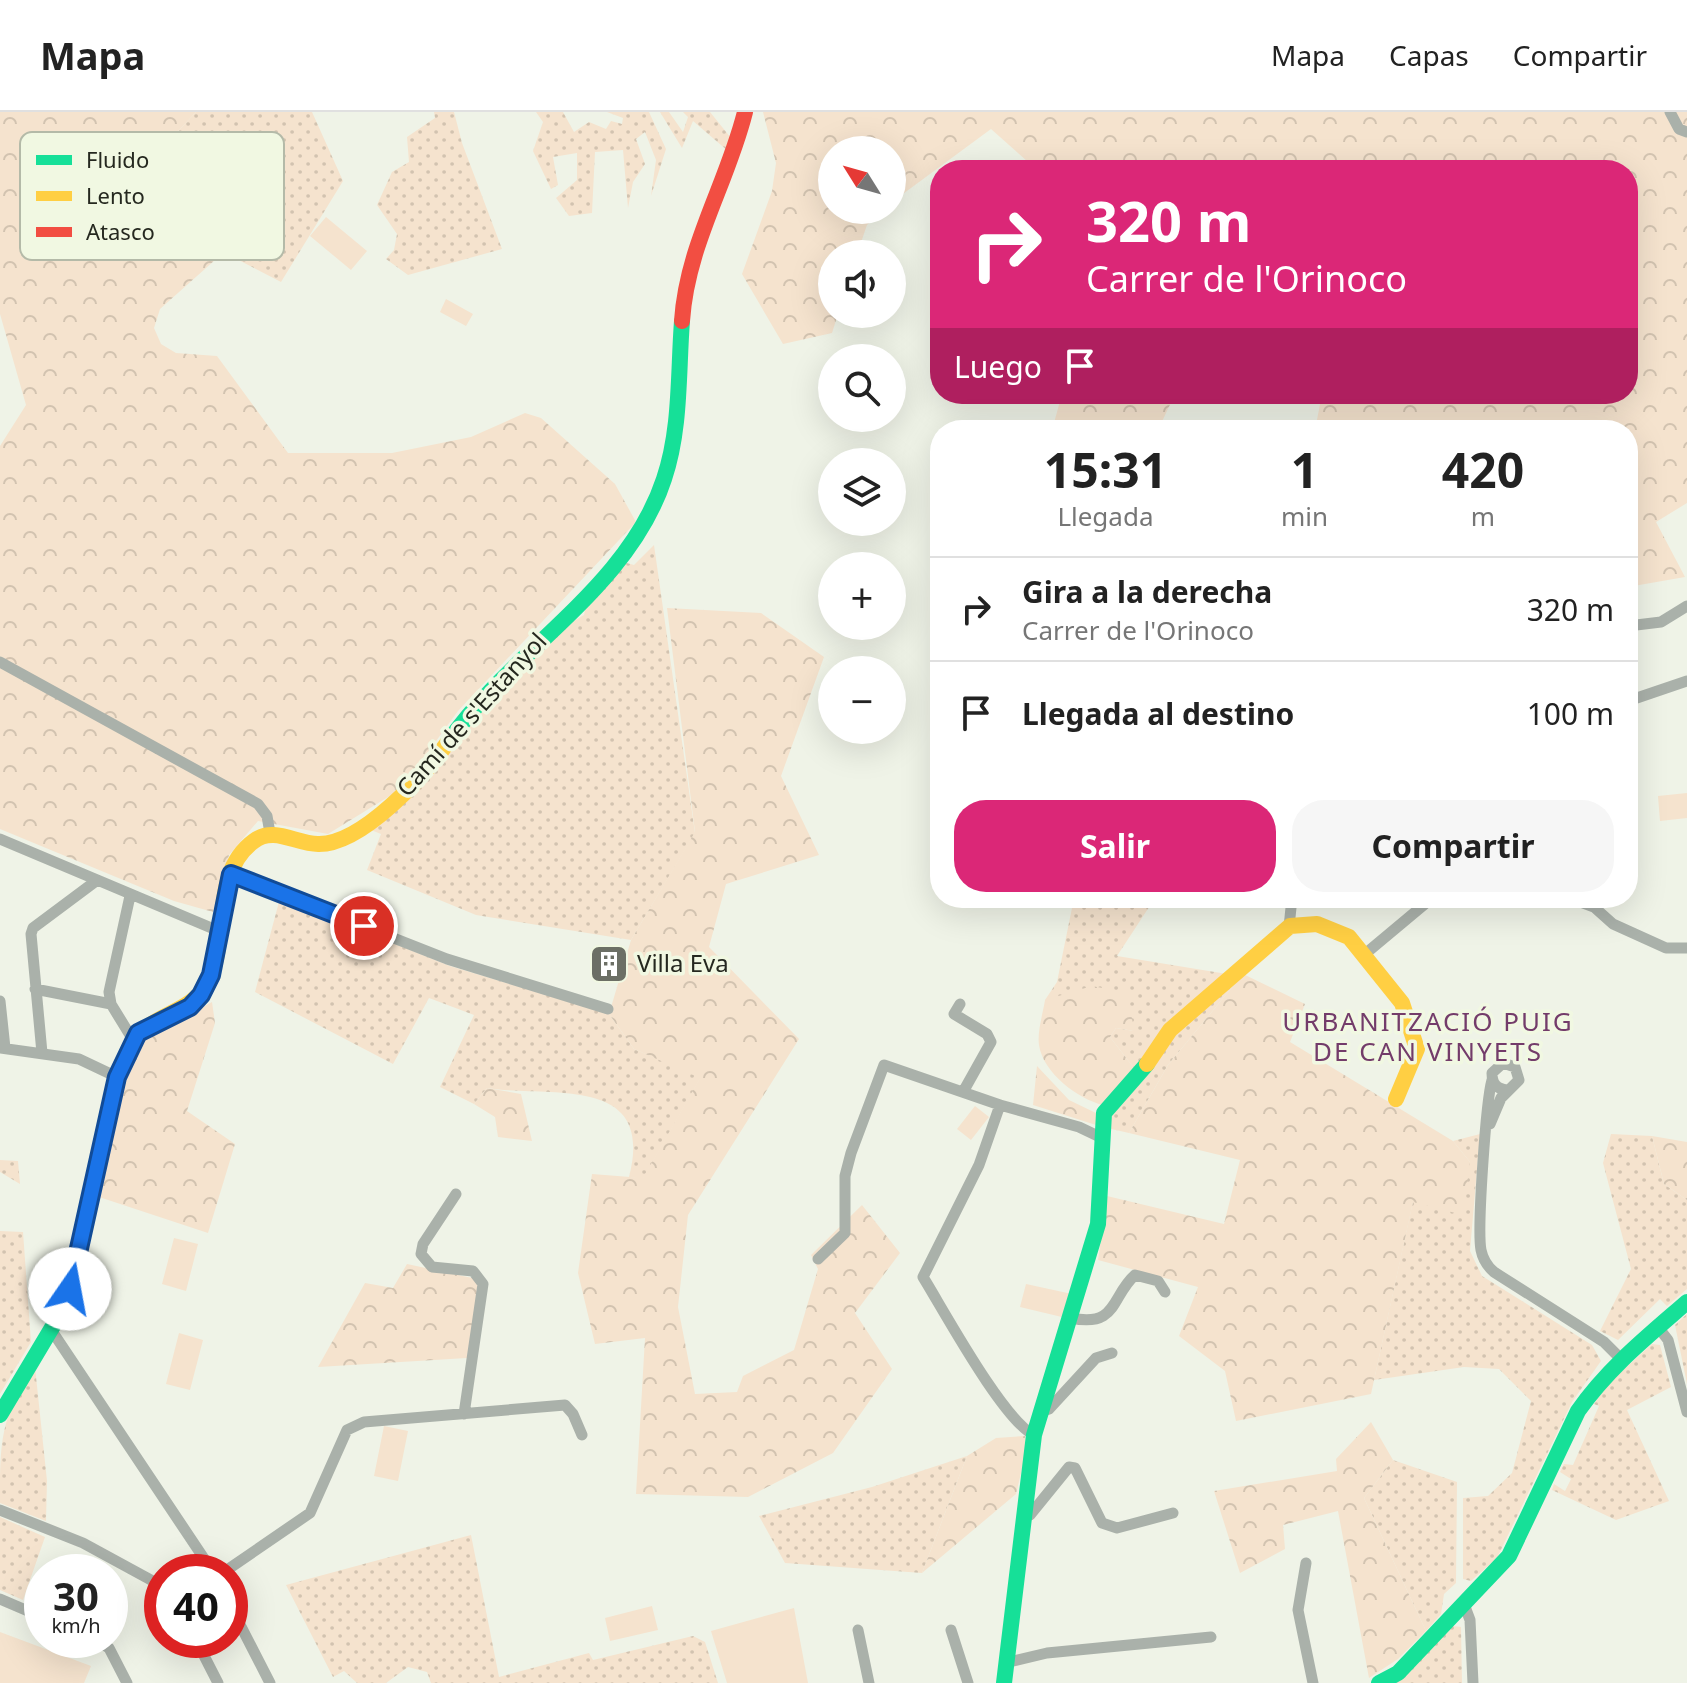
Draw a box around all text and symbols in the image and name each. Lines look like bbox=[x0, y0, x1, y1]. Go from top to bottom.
text: Mapa bbox=[40, 29, 145, 81]
text: Mapa bbox=[1271, 36, 1345, 74]
text: Capas bbox=[1389, 36, 1469, 74]
text: Compartir bbox=[1513, 36, 1647, 74]
legend bbox=[20, 132, 284, 260]
north arrow bbox=[818, 136, 906, 224]
map controls bbox=[818, 136, 906, 744]
text: Fluido bbox=[86, 144, 149, 174]
text: Lento bbox=[86, 180, 145, 210]
text: 320 m bbox=[1086, 182, 1251, 258]
icon: right bbox=[954, 192, 1058, 296]
text: Atasco bbox=[86, 216, 155, 246]
button: sound bbox=[818, 240, 906, 328]
text: Carrer de l'Orinoco bbox=[1086, 254, 1407, 303]
button: search bbox=[818, 344, 906, 432]
icon: arrive bbox=[1058, 344, 1102, 388]
text: Luego bbox=[954, 346, 1042, 387]
text: 15:31 bbox=[1044, 437, 1167, 502]
text: 1 bbox=[1291, 437, 1318, 502]
text: 420 bbox=[1442, 437, 1524, 502]
button: layers bbox=[818, 448, 906, 536]
text: Llegada bbox=[1057, 498, 1154, 534]
text: min bbox=[1281, 498, 1328, 534]
text: m bbox=[1471, 498, 1495, 534]
button: + bbox=[818, 552, 906, 640]
text: Gira a la derecha bbox=[1022, 571, 1272, 612]
icon: right bbox=[954, 587, 998, 631]
text: 320 m bbox=[1527, 589, 1614, 630]
text: Carrer de l'Orinoco bbox=[1022, 612, 1254, 648]
street label: Camí de s'Estanyol bbox=[388, 625, 553, 803]
button: − bbox=[818, 656, 906, 744]
icon: arrive bbox=[954, 691, 998, 735]
text: Llegada al destino bbox=[1022, 693, 1294, 734]
text: 100 m bbox=[1527, 693, 1614, 734]
button: Salir bbox=[954, 800, 1276, 892]
button: Compartir bbox=[1292, 800, 1614, 892]
pin bbox=[330, 892, 398, 960]
icon: arrive bbox=[342, 904, 386, 948]
building icon: Villa Eva bbox=[588, 943, 630, 985]
place label: Villa Eva bbox=[637, 946, 729, 979]
district label: URBANITZACIÓ PUIG DE CAN VINYETS bbox=[1282, 1003, 1574, 1069]
position arrow bbox=[28, 1247, 112, 1331]
speed limit sign: 40 bbox=[144, 1554, 248, 1658]
text: 30 bbox=[53, 1568, 99, 1623]
text: km/h bbox=[51, 1612, 101, 1639]

